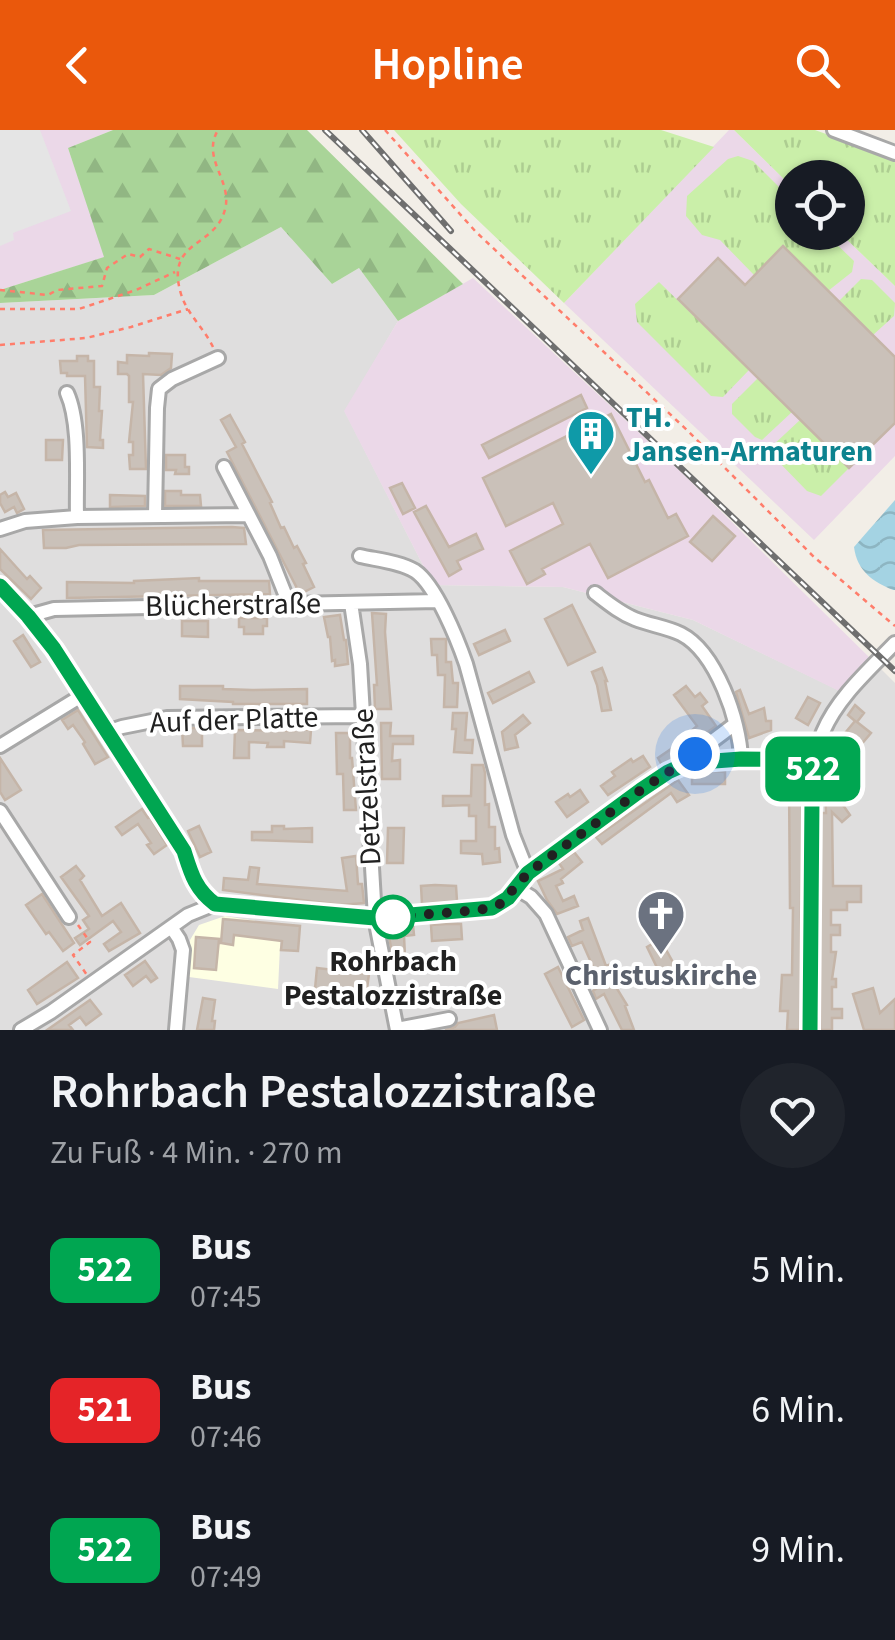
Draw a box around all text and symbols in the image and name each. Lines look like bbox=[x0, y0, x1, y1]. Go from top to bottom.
text: Hopline bbox=[372, 33, 523, 97]
icon: back bbox=[50, 38, 105, 93]
icon: search bbox=[790, 38, 845, 93]
map controls bbox=[775, 160, 865, 250]
button: locate bbox=[775, 160, 865, 250]
place label: TH. Jansen-Armaturen bbox=[626, 396, 873, 473]
building icon: TH. Jansen-Armaturen bbox=[565, 408, 617, 476]
street label: Blücherstraße bbox=[145, 582, 321, 628]
street label: Auf der Platte bbox=[149, 696, 319, 744]
street label: Detzelstraße bbox=[341, 707, 393, 867]
your location bbox=[670, 729, 720, 779]
line badge: 522 bbox=[756, 736, 870, 802]
text: 522 bbox=[785, 744, 841, 794]
church icon: Christuskirche bbox=[635, 888, 687, 956]
marker: Rohrbach Pestalozzistraße bbox=[372, 896, 414, 938]
place label: Rohrbach Pestalozzistraße bbox=[284, 940, 502, 1017]
place label: Christuskirche bbox=[565, 954, 757, 997]
text: Rohrbach Pestalozzistraße bbox=[50, 1058, 597, 1126]
button: heart bbox=[740, 1063, 845, 1168]
text: Zu Fuß · 4 Min. · 270 m bbox=[50, 1130, 343, 1176]
text: Bus bbox=[190, 1220, 251, 1274]
text: 5 Min. bbox=[751, 1243, 845, 1297]
text: 522 bbox=[77, 1245, 133, 1295]
text: 07:45 bbox=[190, 1274, 262, 1320]
text: Bus bbox=[190, 1360, 251, 1414]
text: 6 Min. bbox=[751, 1383, 845, 1437]
text: 521 bbox=[77, 1385, 133, 1435]
text: 07:46 bbox=[190, 1414, 262, 1460]
text: Bus bbox=[190, 1500, 251, 1554]
text: 9 Min. bbox=[751, 1523, 845, 1577]
text: 522 bbox=[77, 1525, 133, 1575]
text: 07:49 bbox=[190, 1554, 262, 1600]

